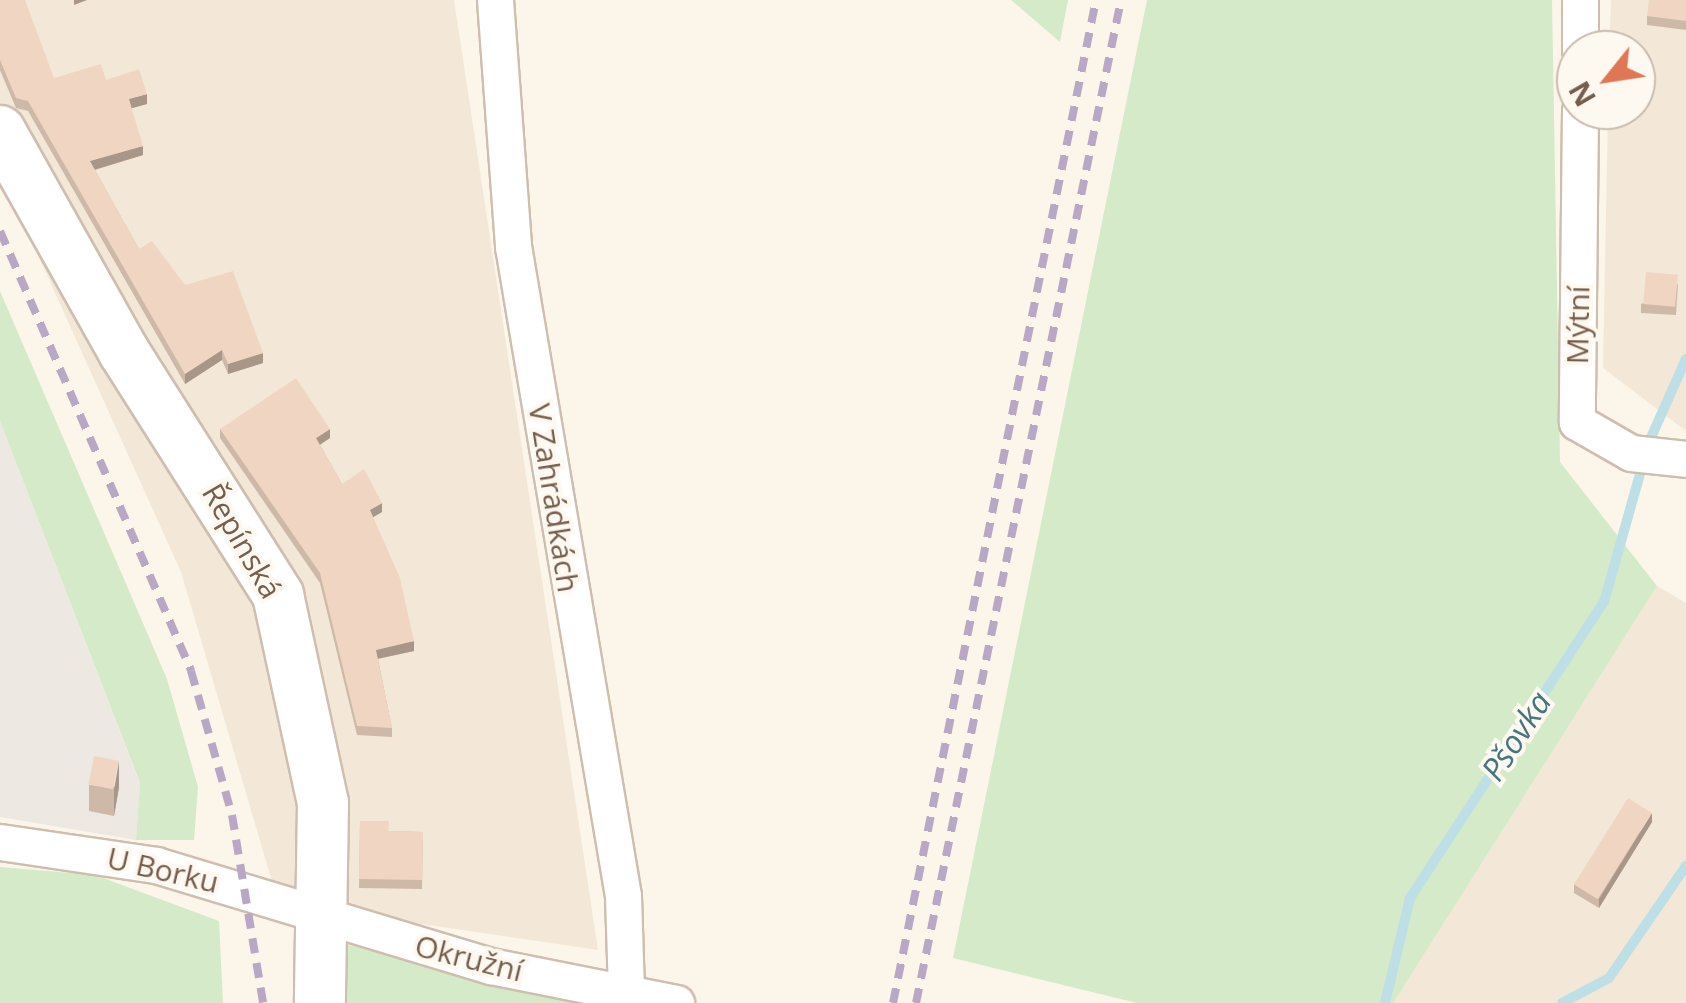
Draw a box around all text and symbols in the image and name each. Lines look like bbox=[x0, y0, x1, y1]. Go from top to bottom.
north arrow bbox=[1556, 30, 1656, 130]
text: N bbox=[1560, 75, 1604, 113]
street label: Mýtní bbox=[1559, 285, 1597, 365]
street label: V Zahrádkách bbox=[521, 401, 587, 595]
street label: Řepínská bbox=[195, 477, 289, 605]
water label: Pšovka bbox=[1473, 684, 1559, 788]
street label: U Borku bbox=[104, 840, 222, 900]
street label: Okružní bbox=[411, 927, 527, 989]

